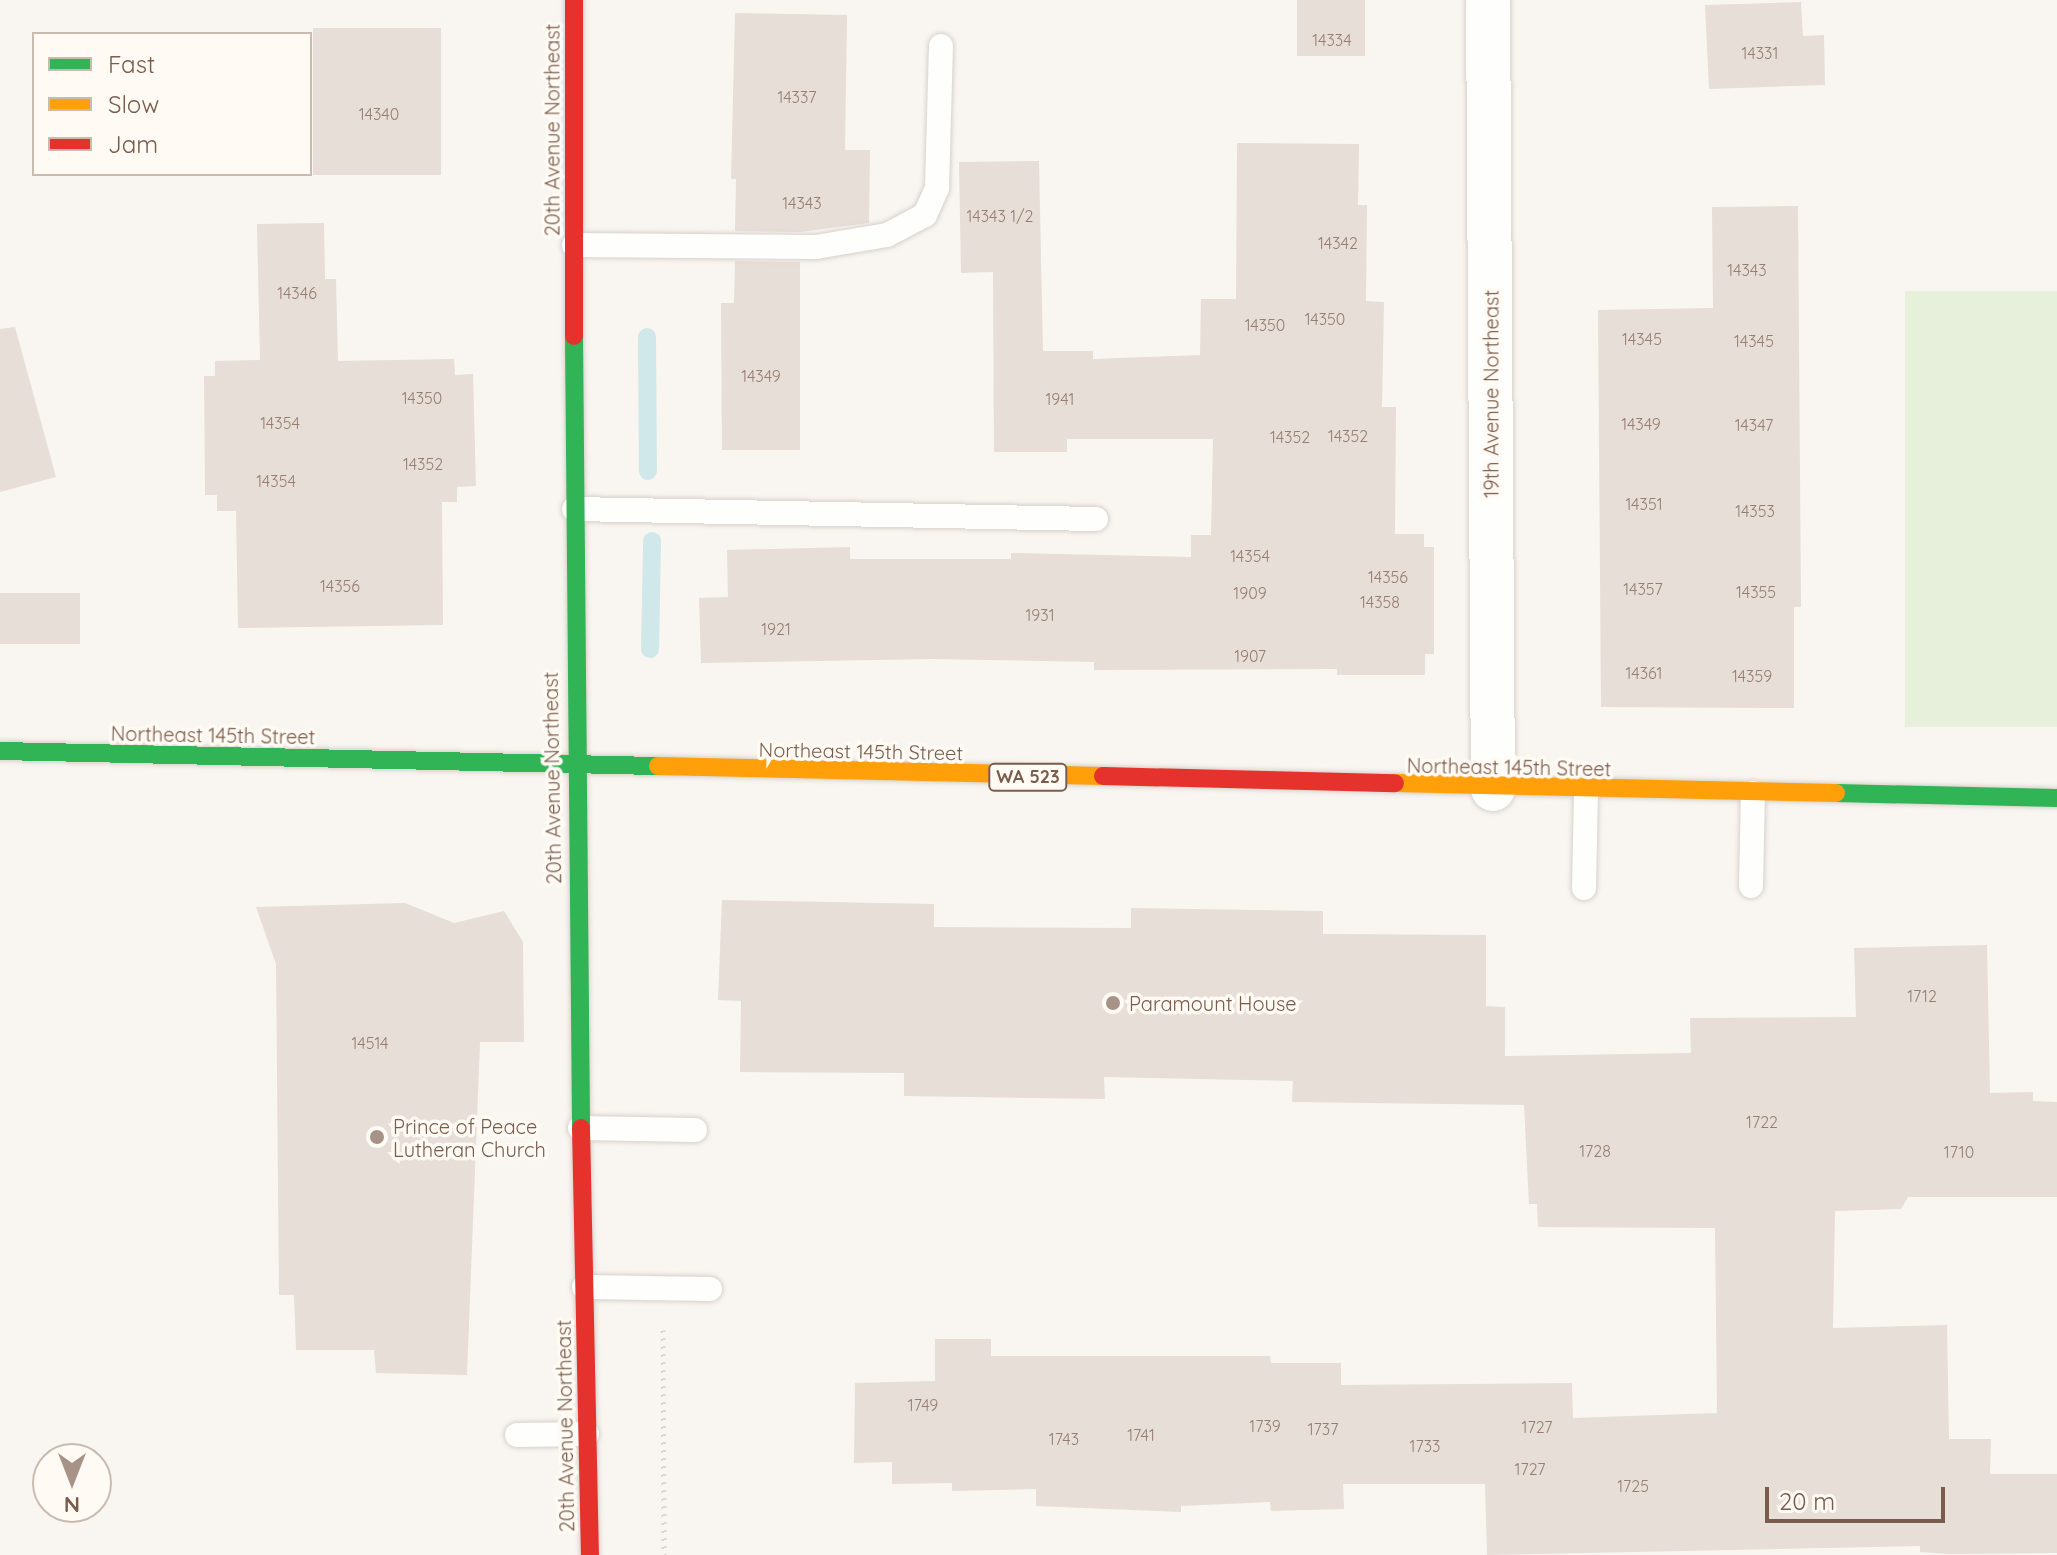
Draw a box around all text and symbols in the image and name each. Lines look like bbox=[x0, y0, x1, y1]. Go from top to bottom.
street label: 20th Avenue Northeast bbox=[540, 24, 564, 236]
house number: 14334 bbox=[1312, 30, 1352, 50]
legend bbox=[32, 32, 312, 176]
house number: 14331 bbox=[1742, 43, 1778, 63]
text: Fast bbox=[108, 49, 155, 79]
house number: 14337 bbox=[777, 87, 817, 107]
text: Slow bbox=[108, 89, 159, 119]
house number: 14340 bbox=[359, 104, 399, 124]
text: Jam bbox=[108, 129, 158, 159]
house number: 14343 bbox=[782, 193, 822, 213]
house number: 14343 1/2 bbox=[967, 206, 1033, 226]
house number: 14342 bbox=[1318, 233, 1358, 253]
house number: 14343 bbox=[1727, 260, 1767, 280]
house number: 14346 bbox=[277, 283, 317, 303]
street label: 19th Avenue Northeast bbox=[1479, 290, 1503, 498]
house number: 14350 bbox=[1305, 309, 1345, 329]
house number: 14350 bbox=[1245, 315, 1285, 335]
house number: 14345 bbox=[1622, 329, 1662, 349]
house number: 14345 bbox=[1734, 331, 1774, 351]
house number: 14349 bbox=[741, 366, 781, 386]
house number: 14350 bbox=[402, 388, 442, 408]
house number: 1941 bbox=[1045, 389, 1075, 409]
house number: 14354 bbox=[260, 413, 300, 433]
house number: 14349 bbox=[1621, 414, 1661, 434]
house number: 14347 bbox=[1735, 415, 1773, 435]
house number: 14352 bbox=[1328, 426, 1368, 446]
house number: 14352 bbox=[1270, 427, 1310, 447]
house number: 14352 bbox=[403, 454, 443, 474]
house number: 14354 bbox=[256, 471, 296, 491]
house number: 14351 bbox=[1625, 494, 1663, 514]
house number: 14353 bbox=[1735, 501, 1775, 521]
house number: 14354 bbox=[1230, 546, 1270, 566]
house number: 14356 bbox=[1368, 567, 1408, 587]
house number: 14356 bbox=[320, 576, 360, 596]
house number: 14357 bbox=[1623, 579, 1663, 599]
house number: 14355 bbox=[1736, 582, 1776, 602]
house number: 1909 bbox=[1233, 583, 1267, 603]
house number: 14358 bbox=[1360, 592, 1400, 612]
house number: 1931 bbox=[1025, 605, 1055, 625]
house number: 1921 bbox=[761, 619, 791, 639]
house number: 1907 bbox=[1234, 646, 1266, 666]
house number: 14361 bbox=[1626, 663, 1662, 683]
house number: 14359 bbox=[1732, 666, 1772, 686]
street label: 20th Avenue Northeast bbox=[538, 672, 566, 884]
street label: Northeast 145th Street bbox=[111, 721, 315, 749]
street label: Northeast 145th Street bbox=[759, 737, 963, 765]
street label: Northeast 145th Street bbox=[1407, 753, 1611, 781]
road number: WA 523 bbox=[988, 763, 1068, 791]
house number: 1712 bbox=[1907, 986, 1937, 1006]
place label: Paramount House bbox=[1129, 991, 1297, 1015]
marker: Paramount House bbox=[1104, 994, 1122, 1012]
house number: 14514 bbox=[351, 1033, 389, 1053]
house number: 1722 bbox=[1746, 1112, 1778, 1132]
place label: Prince of Peace Lutheran Church bbox=[393, 1114, 546, 1161]
marker: Prince of Peace Lutheran Church bbox=[368, 1128, 386, 1146]
house number: 1728 bbox=[1579, 1141, 1611, 1161]
house number: 1710 bbox=[1944, 1142, 1974, 1162]
street label: 20th Avenue Northeast bbox=[551, 1320, 579, 1532]
house number: 1749 bbox=[908, 1395, 938, 1415]
house number: 1739 bbox=[1249, 1416, 1281, 1436]
house number: 1727 bbox=[1522, 1417, 1552, 1437]
house number: 1737 bbox=[1308, 1419, 1338, 1439]
house number: 1741 bbox=[1127, 1425, 1155, 1445]
house number: 1743 bbox=[1049, 1429, 1079, 1449]
house number: 1733 bbox=[1410, 1436, 1440, 1456]
north arrow bbox=[32, 1443, 112, 1523]
house number: 1727 bbox=[1515, 1459, 1545, 1479]
scale bar bbox=[1769, 1471, 1949, 1521]
house number: 1725 bbox=[1617, 1476, 1649, 1496]
text: 20 m bbox=[1779, 1486, 1835, 1516]
text: N bbox=[64, 1491, 80, 1519]

